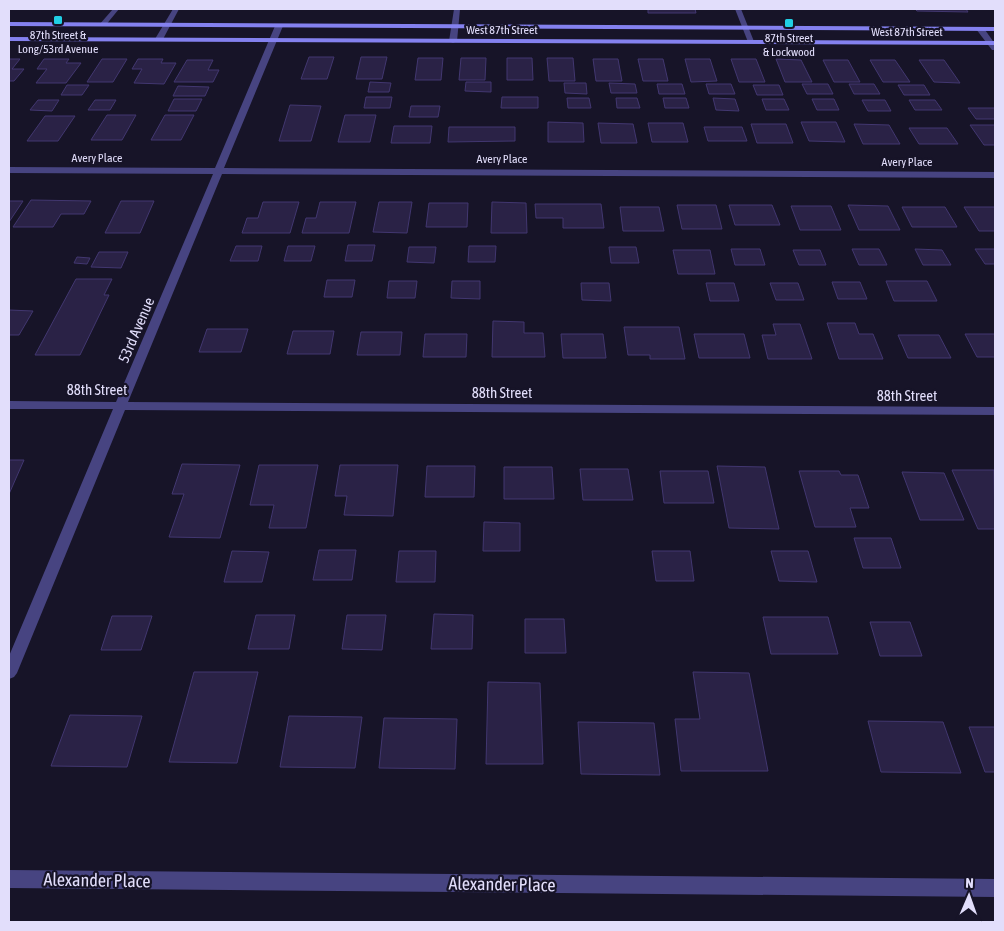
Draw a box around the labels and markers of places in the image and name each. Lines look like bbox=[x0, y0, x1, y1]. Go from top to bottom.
marker: 87th Street & Long/53rd Avenue bbox=[52, 14, 64, 26]
marker: 87th Street & Lockwood bbox=[783, 17, 795, 29]
place label: 87th Street & Long/53rd Avenue bbox=[18, 28, 98, 56]
place label: 87th Street & Lockwood bbox=[763, 31, 815, 59]

